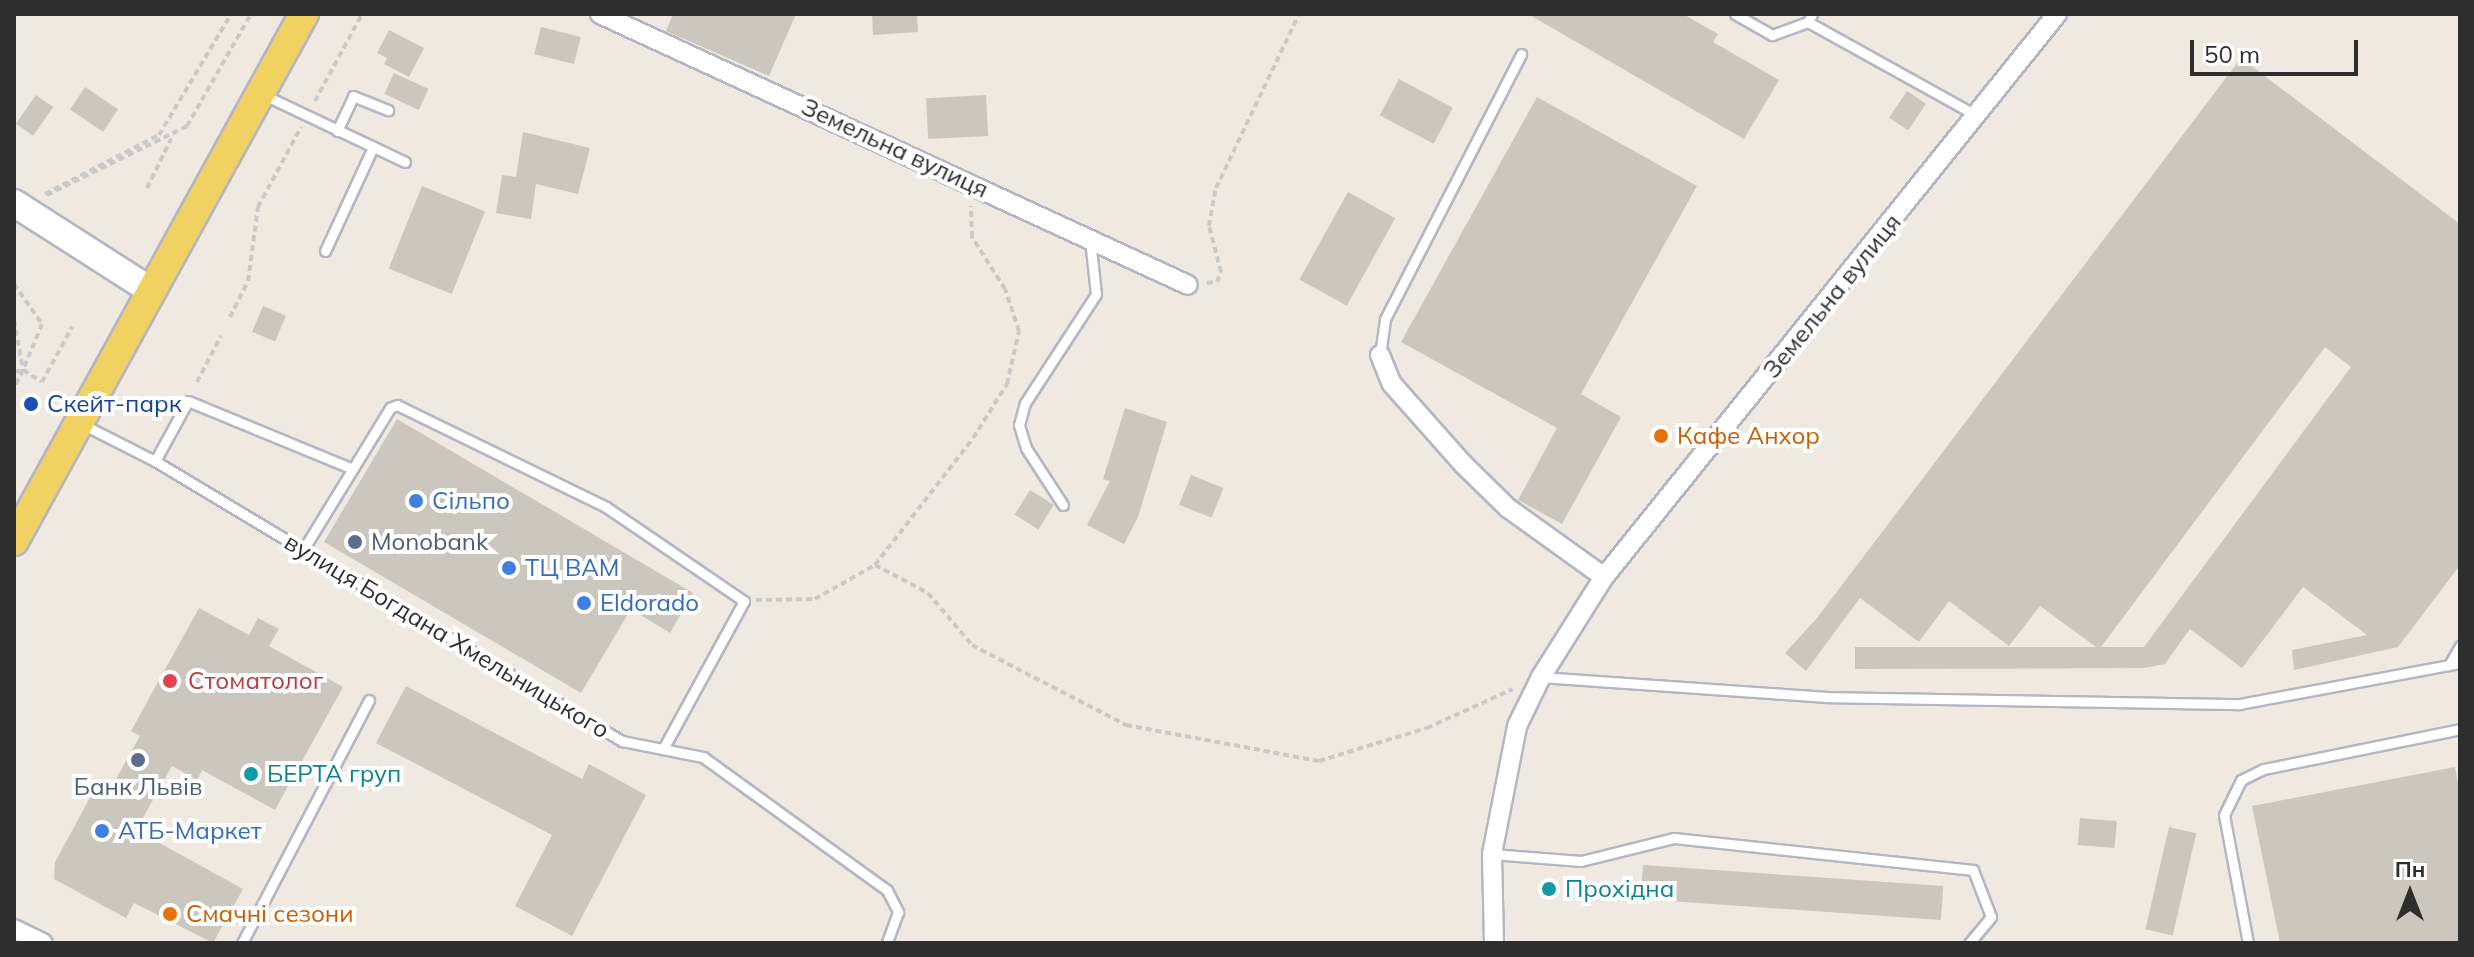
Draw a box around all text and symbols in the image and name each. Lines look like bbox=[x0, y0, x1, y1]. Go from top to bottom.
scale bar bbox=[2194, 24, 2362, 74]
text: 50 m bbox=[2204, 39, 2260, 69]
street label: Земельна вулиця bbox=[797, 92, 993, 204]
street label: Земельна вулиця bbox=[1757, 208, 1907, 384]
place label: Скейт-парк bbox=[47, 390, 182, 418]
marker: Скейт-парк bbox=[22, 395, 40, 413]
place label: Кафе Анхор bbox=[1677, 422, 1820, 450]
marker: Кафе Анхор bbox=[1652, 427, 1670, 445]
place label: Сільпо bbox=[432, 487, 510, 515]
marker: Сільпо bbox=[407, 492, 425, 510]
street label: вулиця Богдана Хмельницького bbox=[279, 527, 615, 745]
place label: Monobank bbox=[371, 528, 488, 556]
marker: Monobank bbox=[346, 533, 364, 551]
place label: ТЦ ВАМ bbox=[525, 554, 619, 582]
marker: ТЦ ВАМ bbox=[500, 559, 518, 577]
place label: Eldorado bbox=[600, 589, 699, 617]
marker: Eldorado bbox=[575, 594, 593, 612]
place label: Стоматолог bbox=[188, 667, 323, 695]
marker: Стоматолог bbox=[159, 670, 181, 692]
marker: Банк Львів bbox=[129, 751, 147, 769]
place label: БЕРТА груп bbox=[267, 760, 401, 788]
marker: БЕРТА груп bbox=[242, 765, 260, 783]
place label: Банк Львів bbox=[74, 773, 202, 801]
place label: АТБ-Маркет bbox=[118, 817, 262, 845]
marker: АТБ-Маркет bbox=[93, 822, 111, 840]
north arrow bbox=[2370, 853, 2450, 933]
text: Пн bbox=[2395, 855, 2425, 883]
place label: Прохідна bbox=[1565, 875, 1674, 903]
marker: Прохідна bbox=[1540, 880, 1558, 898]
place label: Смачні сезони bbox=[186, 900, 353, 928]
marker: Смачні сезони bbox=[161, 905, 179, 923]

